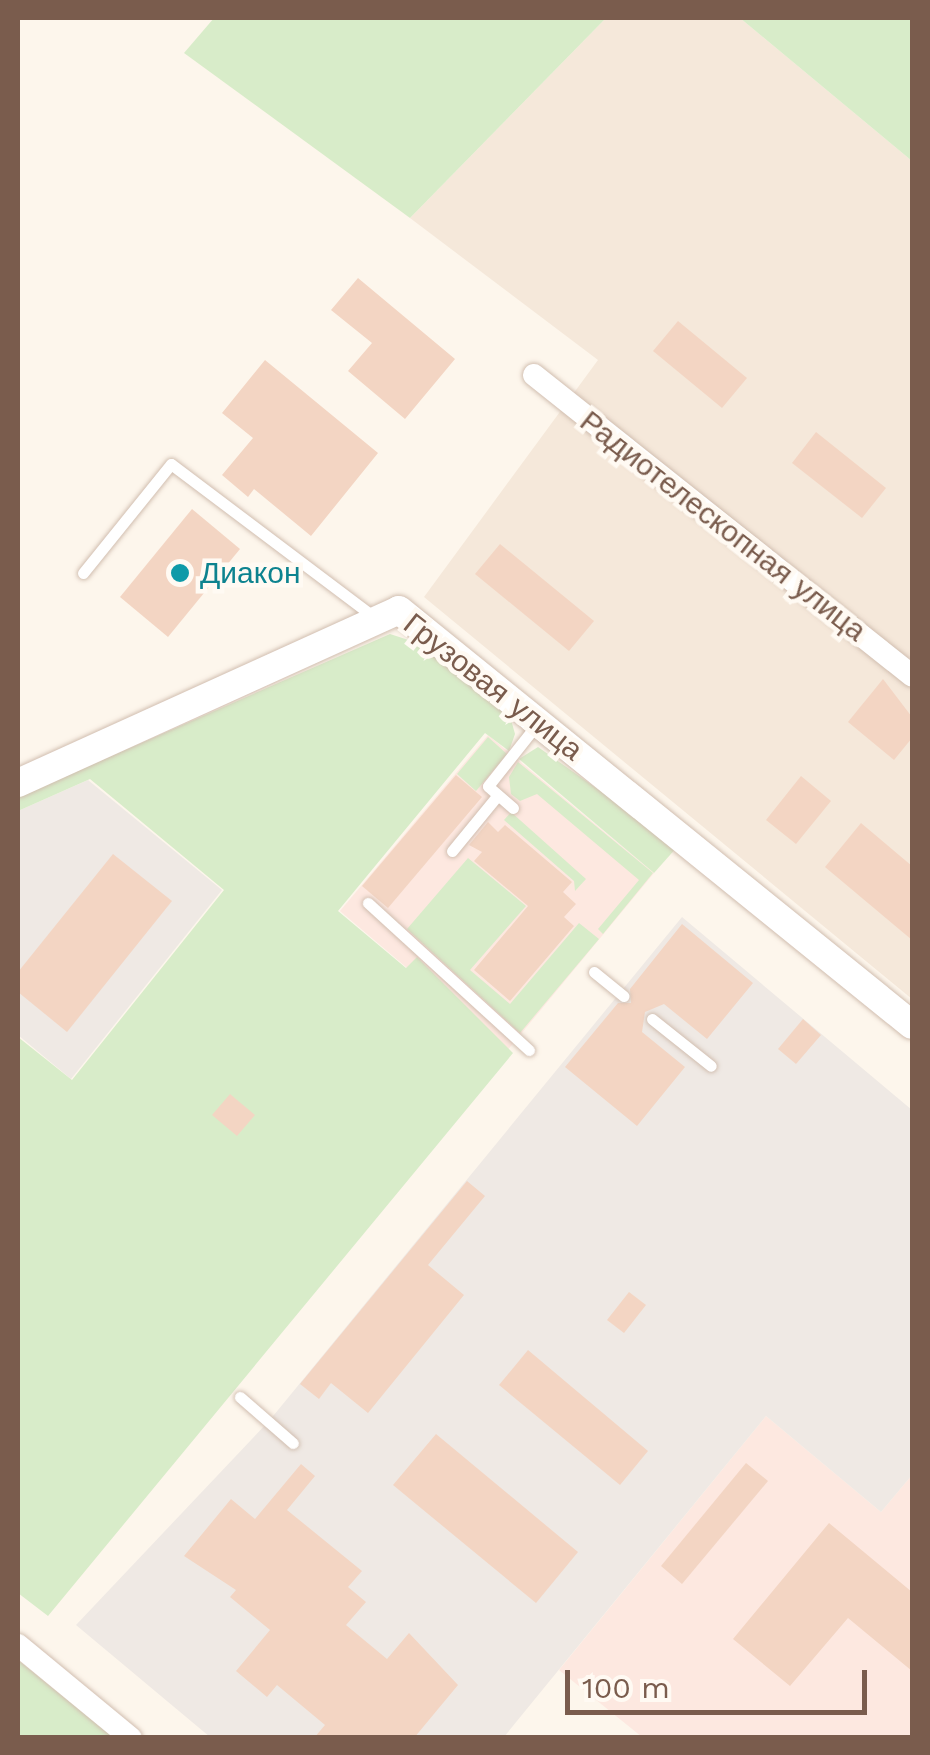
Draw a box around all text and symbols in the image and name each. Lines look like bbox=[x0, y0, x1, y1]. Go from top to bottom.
street label: Радиотелескопная улица bbox=[573, 403, 873, 649]
place label: Диакон bbox=[200, 555, 300, 591]
marker: Диакон bbox=[169, 562, 191, 584]
street label: Грузовая улица bbox=[396, 606, 590, 768]
scale bar bbox=[570, 1650, 872, 1712]
text: 100 m bbox=[582, 1670, 670, 1705]

